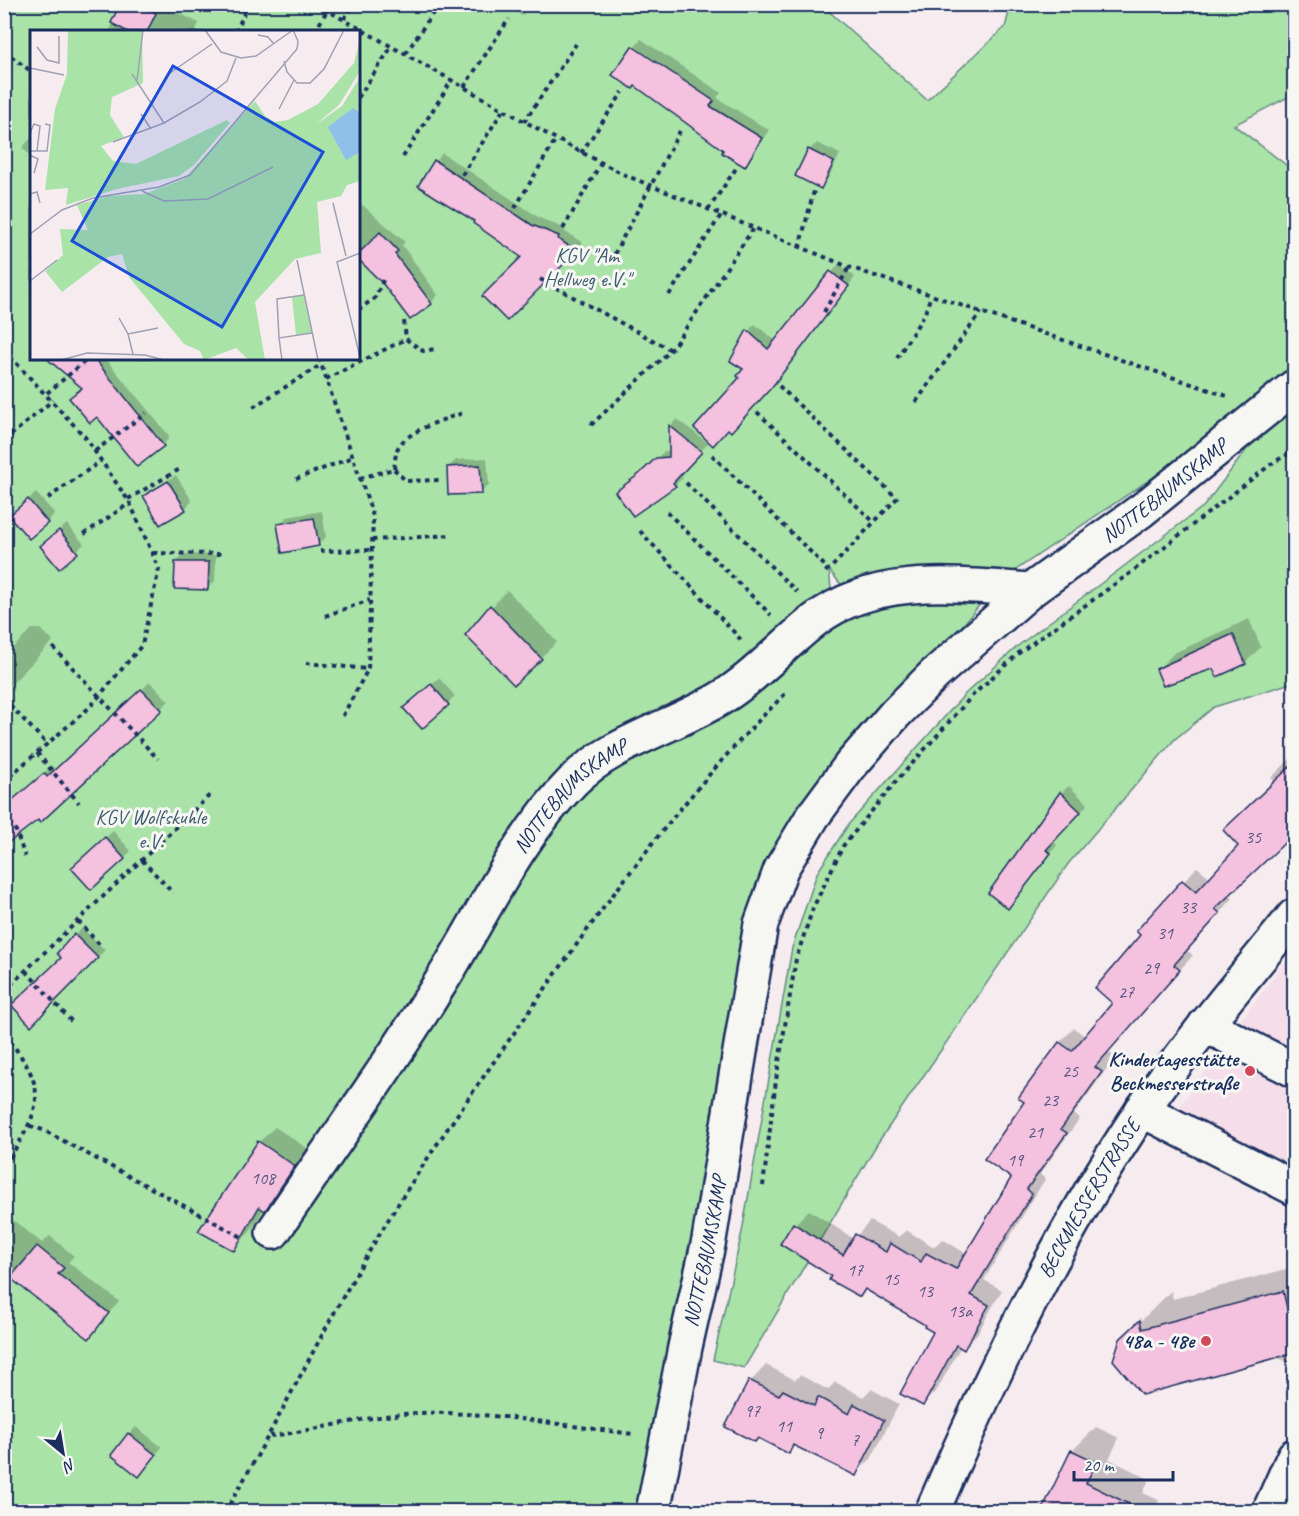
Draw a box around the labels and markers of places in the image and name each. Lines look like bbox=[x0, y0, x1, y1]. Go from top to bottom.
place label: Kindertagesstätte Beckmesserstraße bbox=[1108, 1046, 1240, 1096]
marker: Kindertagesstätte Beckmesserstraße bbox=[1243, 1064, 1257, 1078]
place label: 48a - 48e bbox=[1123, 1328, 1196, 1354]
marker: 48a - 48e bbox=[1199, 1334, 1213, 1348]

